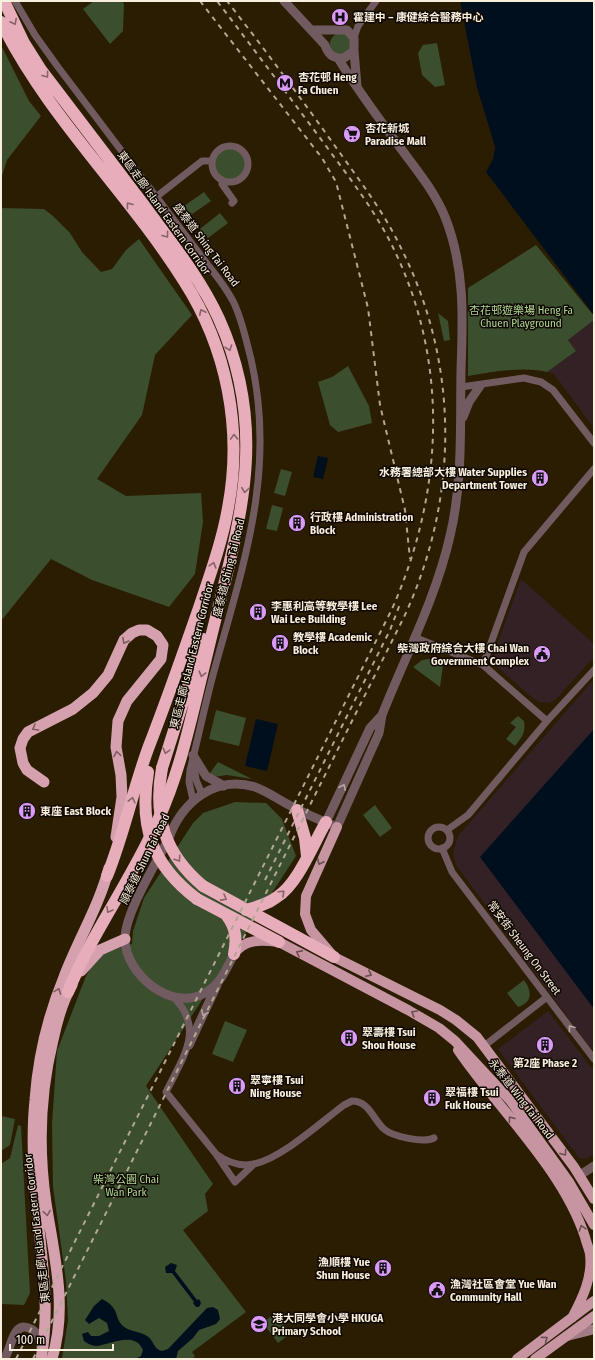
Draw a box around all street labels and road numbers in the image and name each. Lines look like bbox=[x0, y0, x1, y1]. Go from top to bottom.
street label: 東區走廊 Island Eastern Corridor bbox=[115, 149, 213, 278]
street label: 盛泰道 Shing Tai Road bbox=[170, 201, 242, 289]
street label: 盛泰道 Shing Tai Road bbox=[210, 517, 248, 619]
street label: 東區走廊 Island Eastern Corridor bbox=[168, 582, 216, 730]
street label: 順泰道 Shun Tai Road bbox=[117, 812, 173, 906]
street label: 常安街 Sheung On Street bbox=[485, 899, 564, 998]
street label: 永泰道 Wing Tai Road bbox=[486, 1056, 556, 1142]
street label: 東區走廊 Island Eastern Corridor bbox=[21, 1153, 53, 1303]

